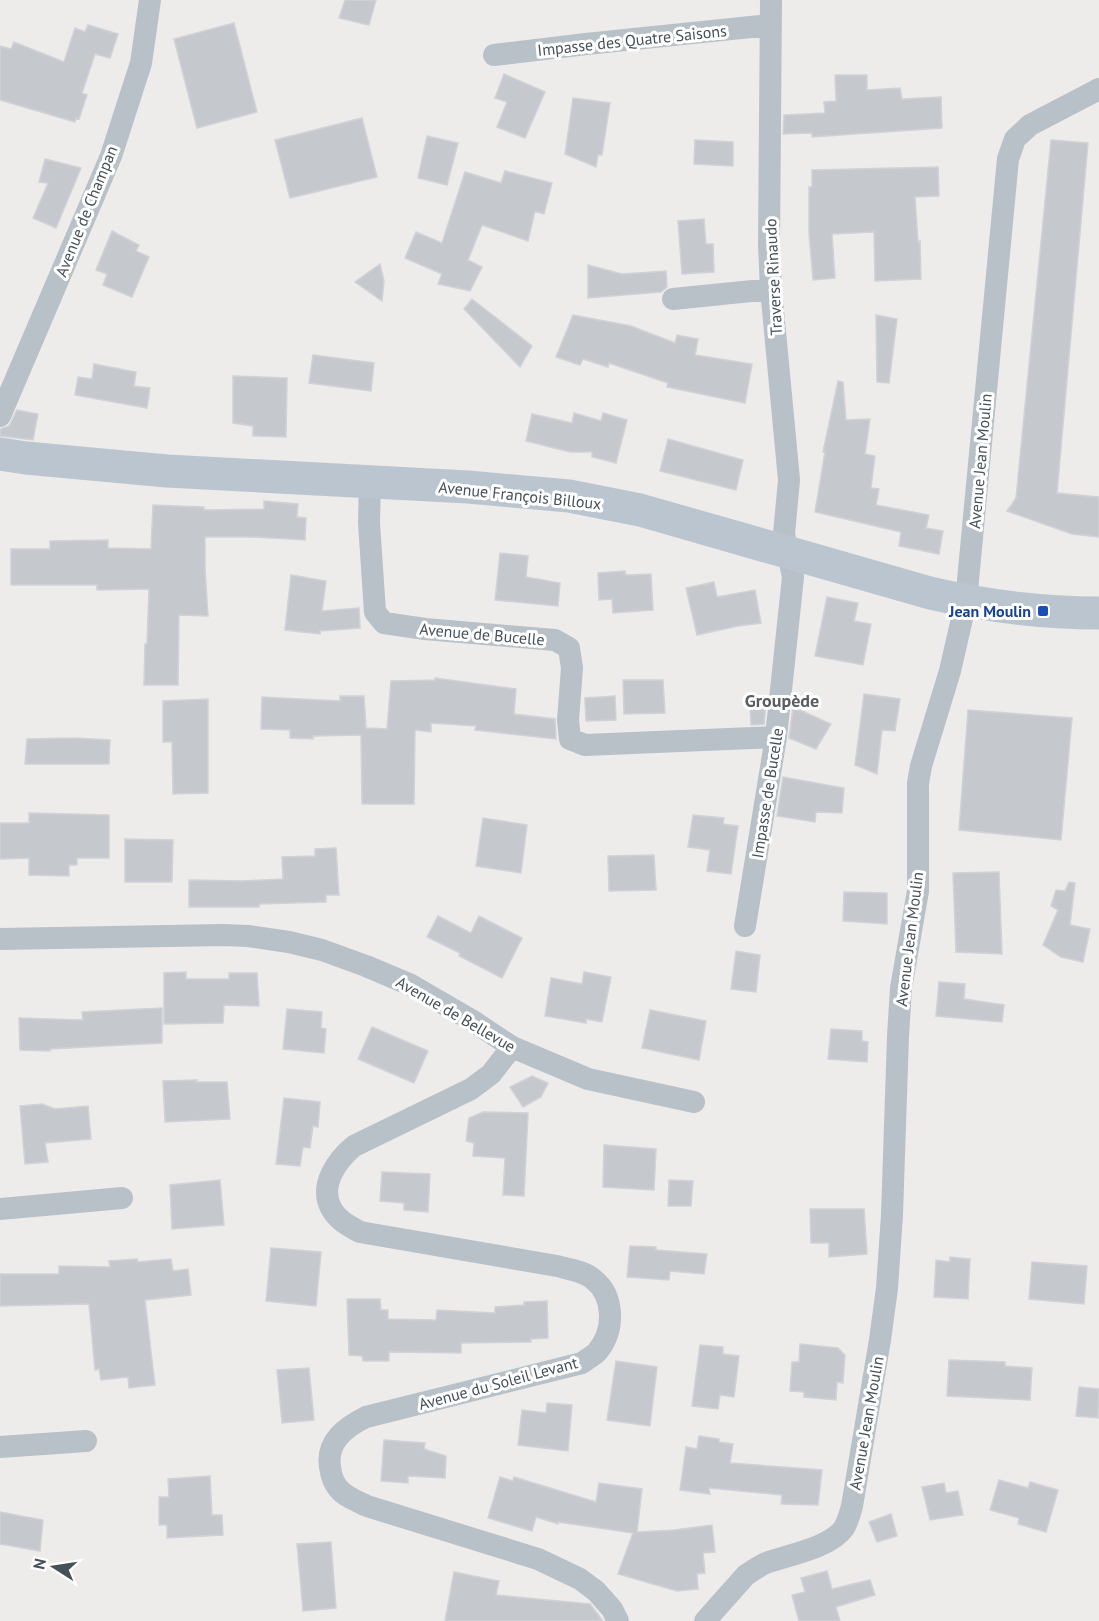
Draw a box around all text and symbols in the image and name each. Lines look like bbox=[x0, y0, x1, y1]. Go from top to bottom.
street label: Impasse des Quatre Saisons bbox=[536, 20, 728, 60]
street label: Avenue de Champan bbox=[51, 143, 121, 279]
street label: Traverse Rinaudo bbox=[760, 218, 786, 336]
street label: Avenue Jean Moulin bbox=[964, 393, 996, 529]
street label: Avenue François Billoux bbox=[438, 476, 602, 514]
place label: Jean Moulin bbox=[948, 601, 1031, 621]
marker: Jean Moulin bbox=[1036, 604, 1050, 618]
street label: Avenue de Bucelle bbox=[419, 619, 545, 649]
district label: Groupède bbox=[745, 689, 819, 712]
street label: Impasse de Bucelle bbox=[747, 726, 787, 860]
street label: Avenue Jean Moulin bbox=[891, 871, 927, 1007]
street label: Avenue de Bellevue bbox=[393, 972, 519, 1056]
street label: Avenue du Soleil Levant bbox=[416, 1352, 580, 1414]
street label: Avenue Jean Moulin bbox=[844, 1355, 888, 1491]
north arrow bbox=[24, 1537, 84, 1597]
text: N bbox=[28, 1557, 50, 1571]

